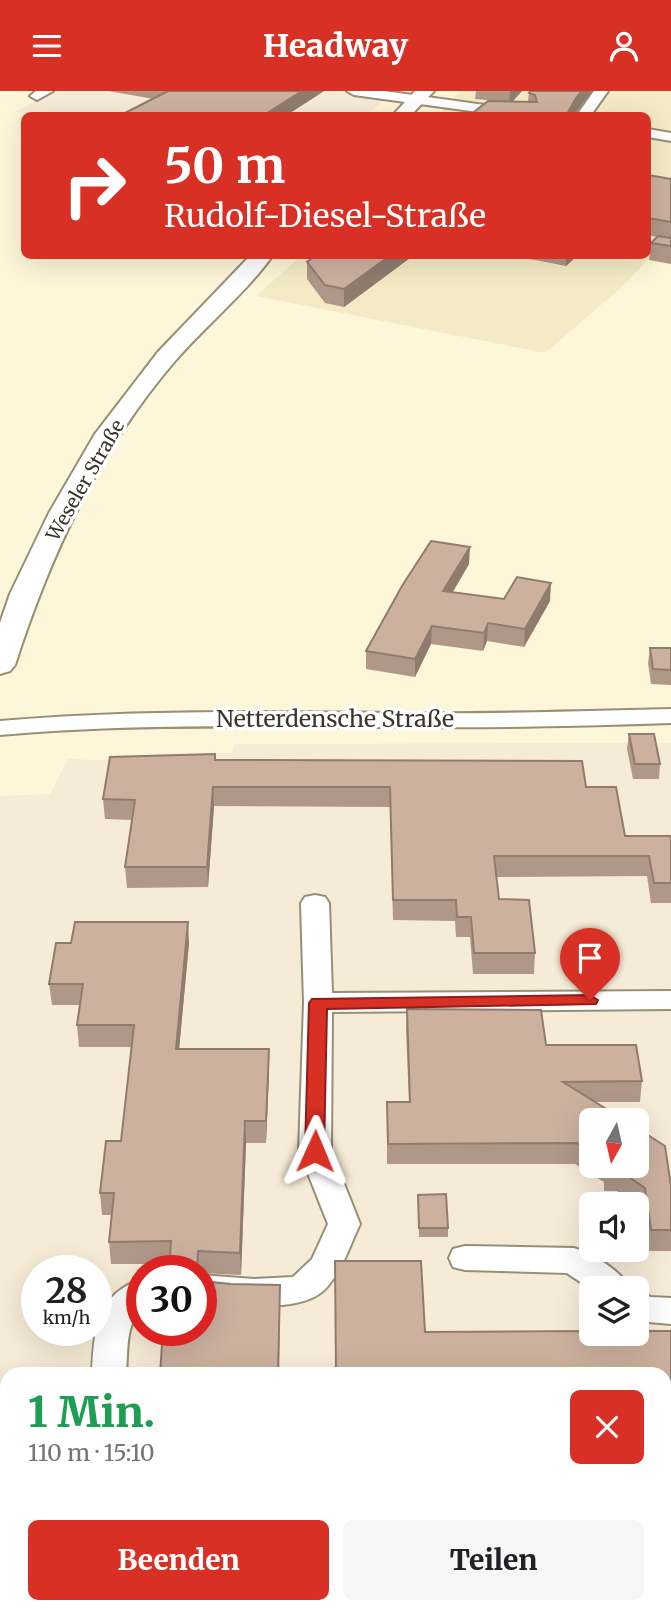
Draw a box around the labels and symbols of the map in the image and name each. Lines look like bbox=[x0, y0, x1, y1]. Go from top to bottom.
street label: Weseler Straße bbox=[40, 415, 129, 546]
street label: Netterdensche Straße bbox=[216, 704, 454, 733]
pin bbox=[560, 928, 620, 1000]
north arrow bbox=[579, 1108, 649, 1178]
position arrow bbox=[278, 1114, 352, 1188]
speed limit sign: 30 bbox=[126, 1255, 217, 1346]

